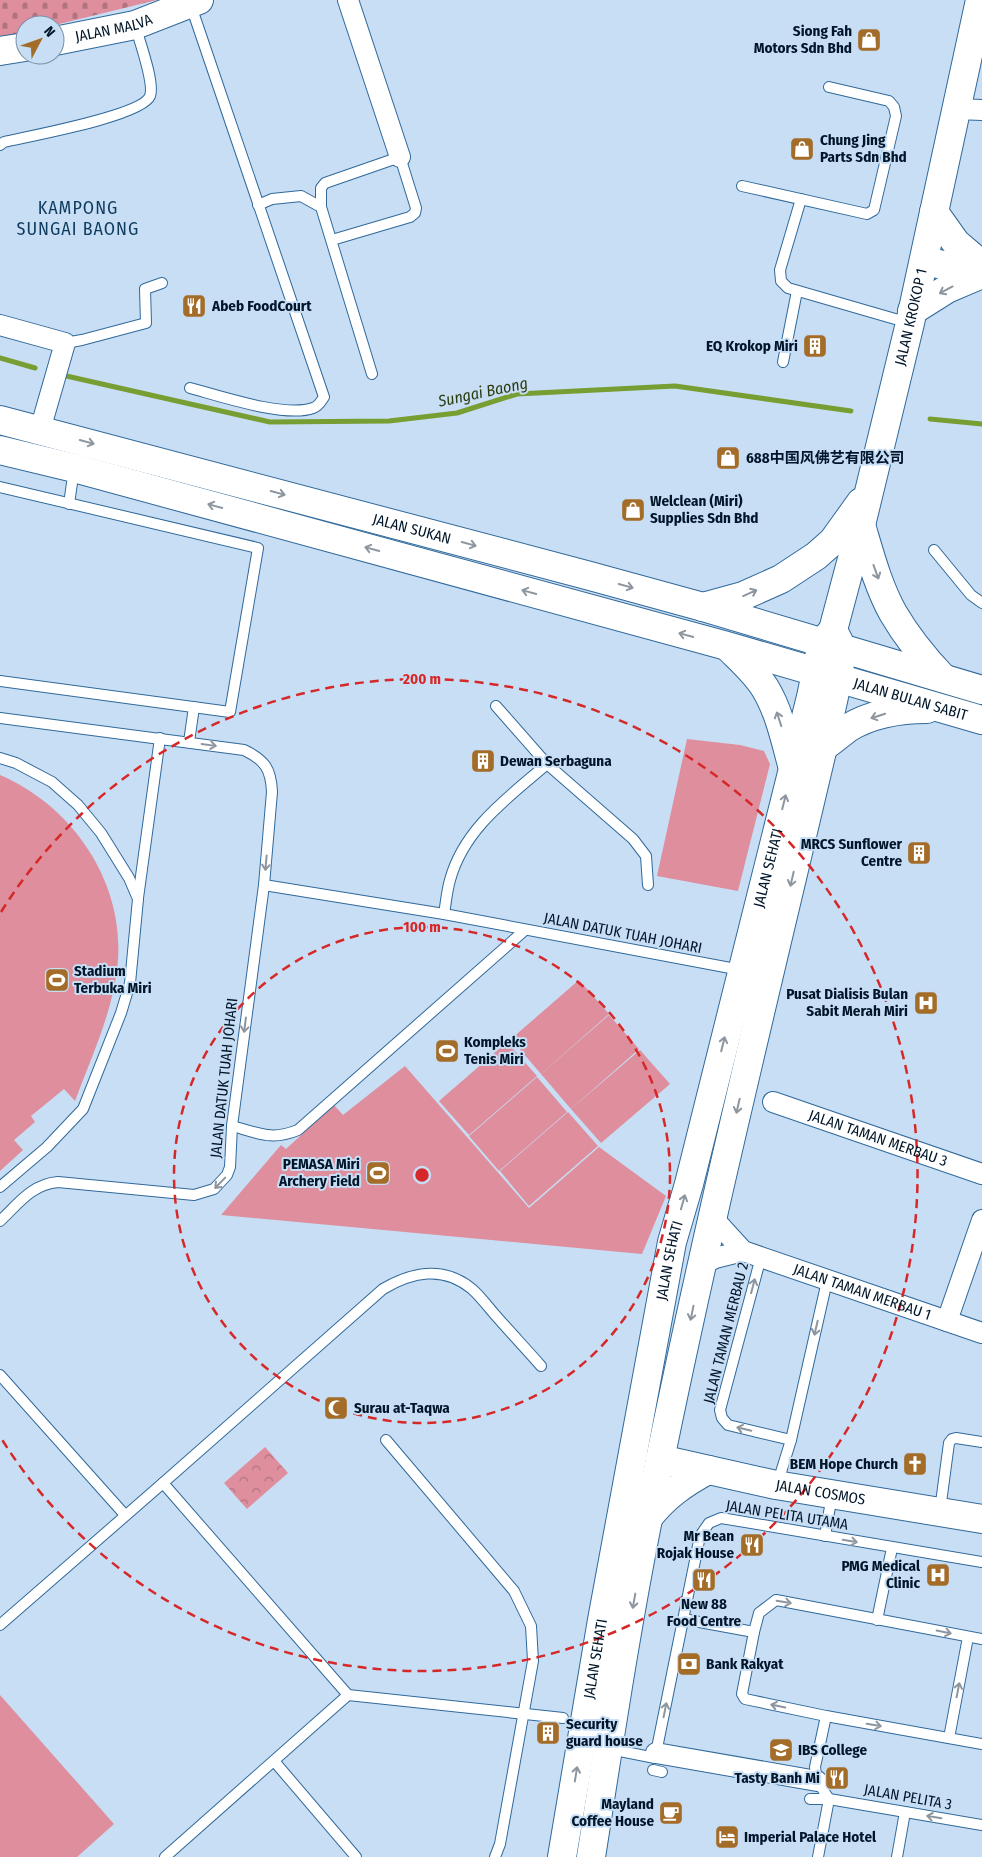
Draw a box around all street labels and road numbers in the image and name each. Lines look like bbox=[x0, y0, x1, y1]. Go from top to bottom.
street label: JALAN MALVA bbox=[73, 10, 155, 46]
street label: JALAN KROKOP 1 bbox=[891, 267, 931, 367]
street label: JALAN SUKAN bbox=[371, 510, 453, 548]
street label: JALAN BULAN SABIT bbox=[851, 674, 970, 724]
street label: JALAN SEHATI bbox=[750, 827, 787, 909]
street label: JALAN DATUK TUAH JOHARI bbox=[542, 909, 704, 957]
street label: JALAN DATUK TUAH JOHARI bbox=[207, 997, 241, 1159]
street label: JALAN TAMAN MERBAU 3 bbox=[806, 1106, 950, 1170]
street label: JALAN SEHATI bbox=[652, 1219, 687, 1302]
street label: JALAN TAMAN MERBAU 2 bbox=[700, 1260, 752, 1406]
street label: JALAN TAMAN MERBAU 1 bbox=[791, 1260, 933, 1324]
street label: JALAN COSMOS bbox=[774, 1476, 867, 1509]
street label: JALAN PELITA UTAMA bbox=[725, 1496, 850, 1534]
street label: JALAN SEHATI bbox=[580, 1617, 611, 1700]
street label: JALAN PELITA 3 bbox=[863, 1780, 954, 1814]

